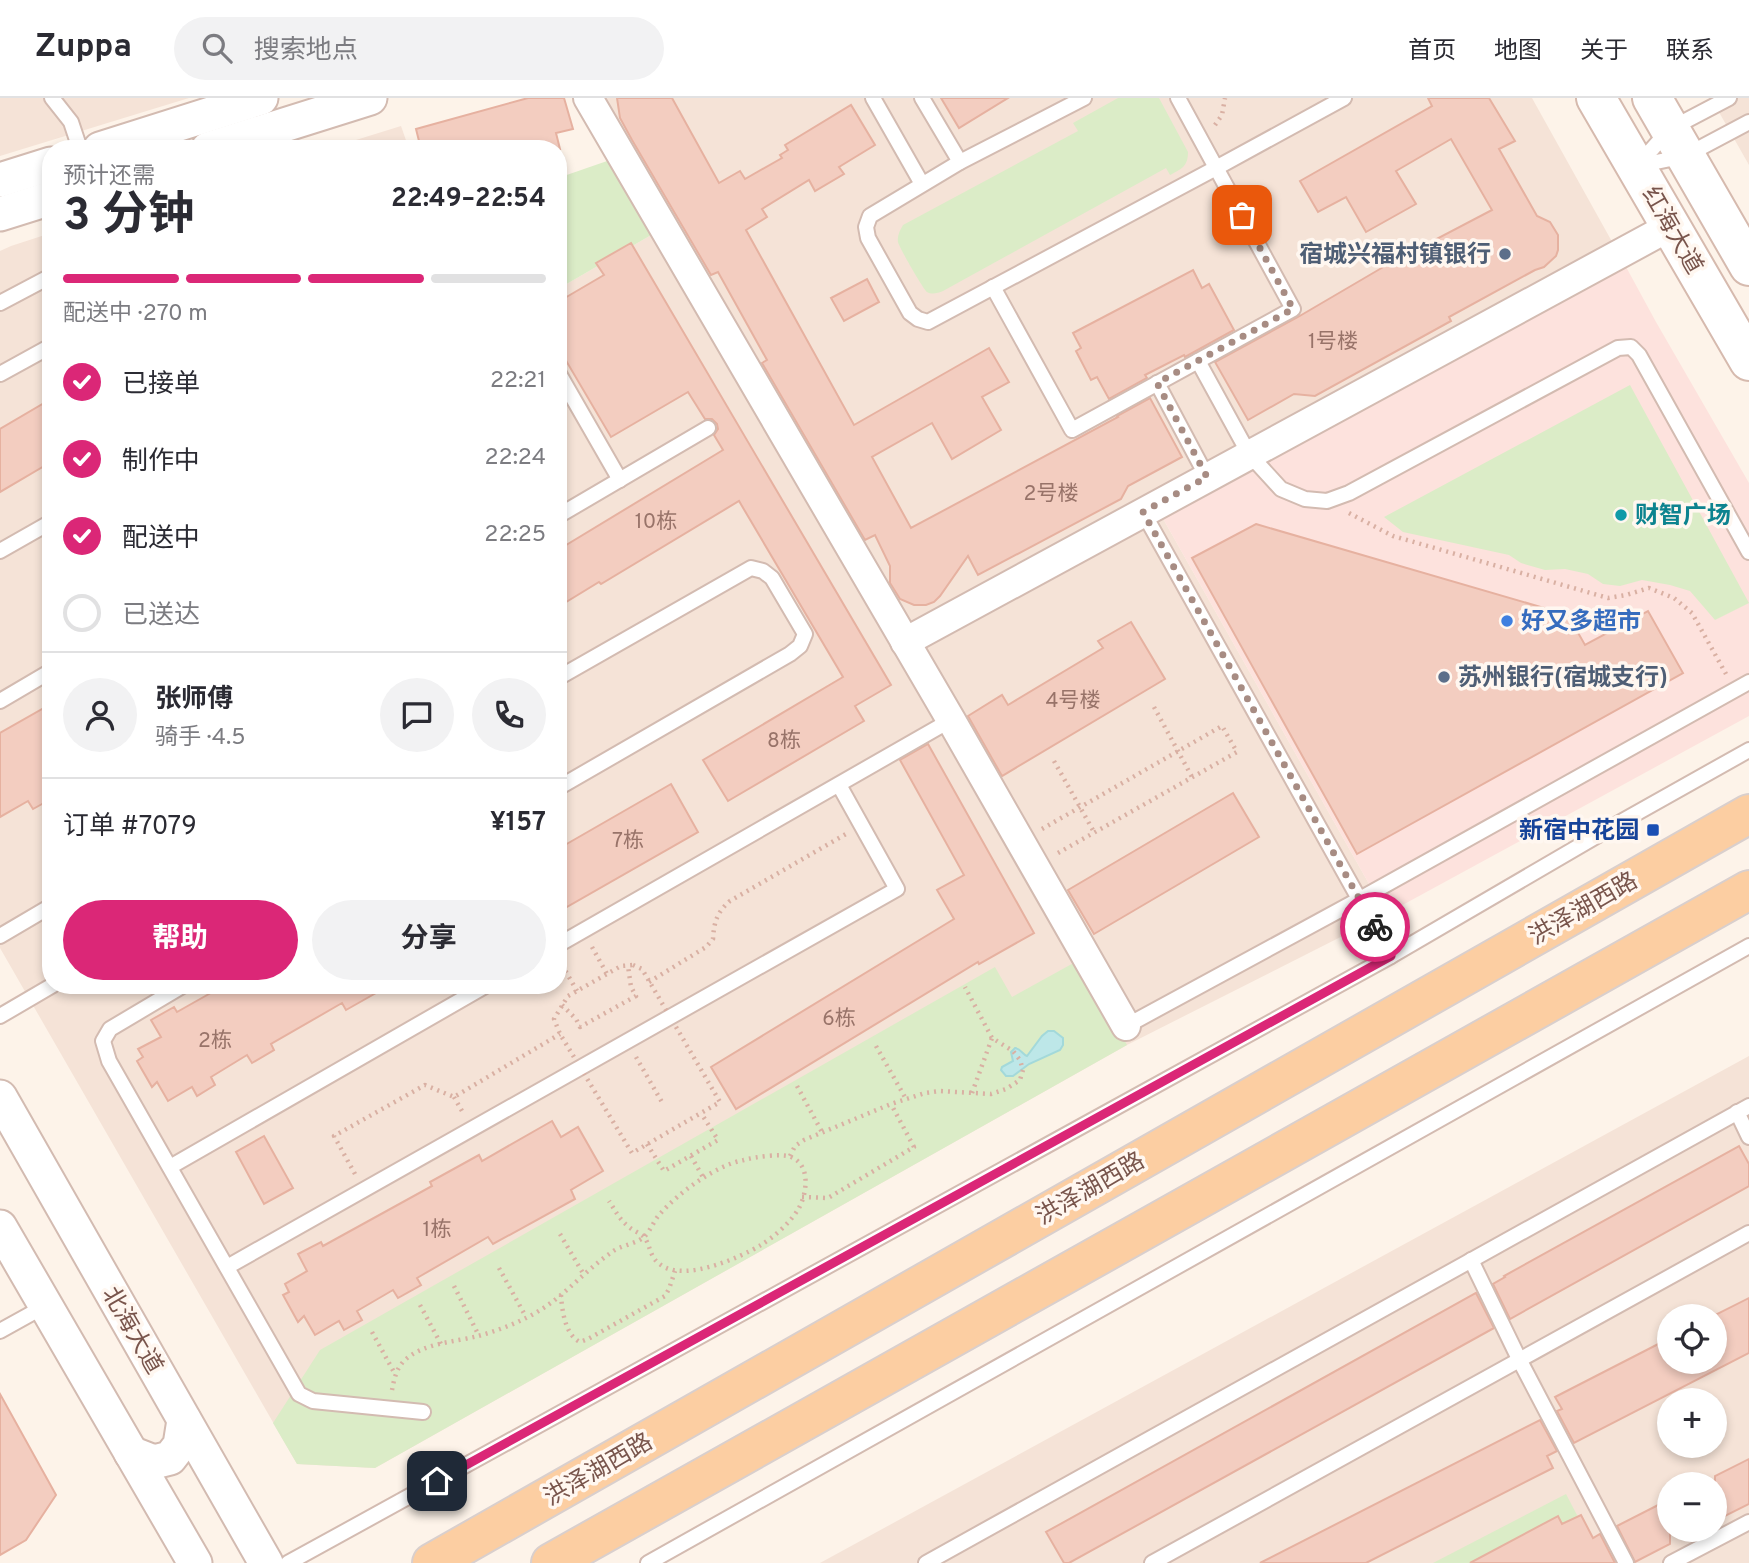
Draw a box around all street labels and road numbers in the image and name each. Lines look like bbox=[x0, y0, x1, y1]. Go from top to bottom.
street label: 红海大道 bbox=[1634, 182, 1708, 280]
street label: 洪泽湖西路 bbox=[1525, 867, 1643, 953]
street label: 洪泽湖西路 bbox=[1032, 1147, 1150, 1233]
street label: 北海大道 bbox=[94, 1282, 168, 1380]
street label: 洪泽湖西路 bbox=[540, 1428, 658, 1514]

